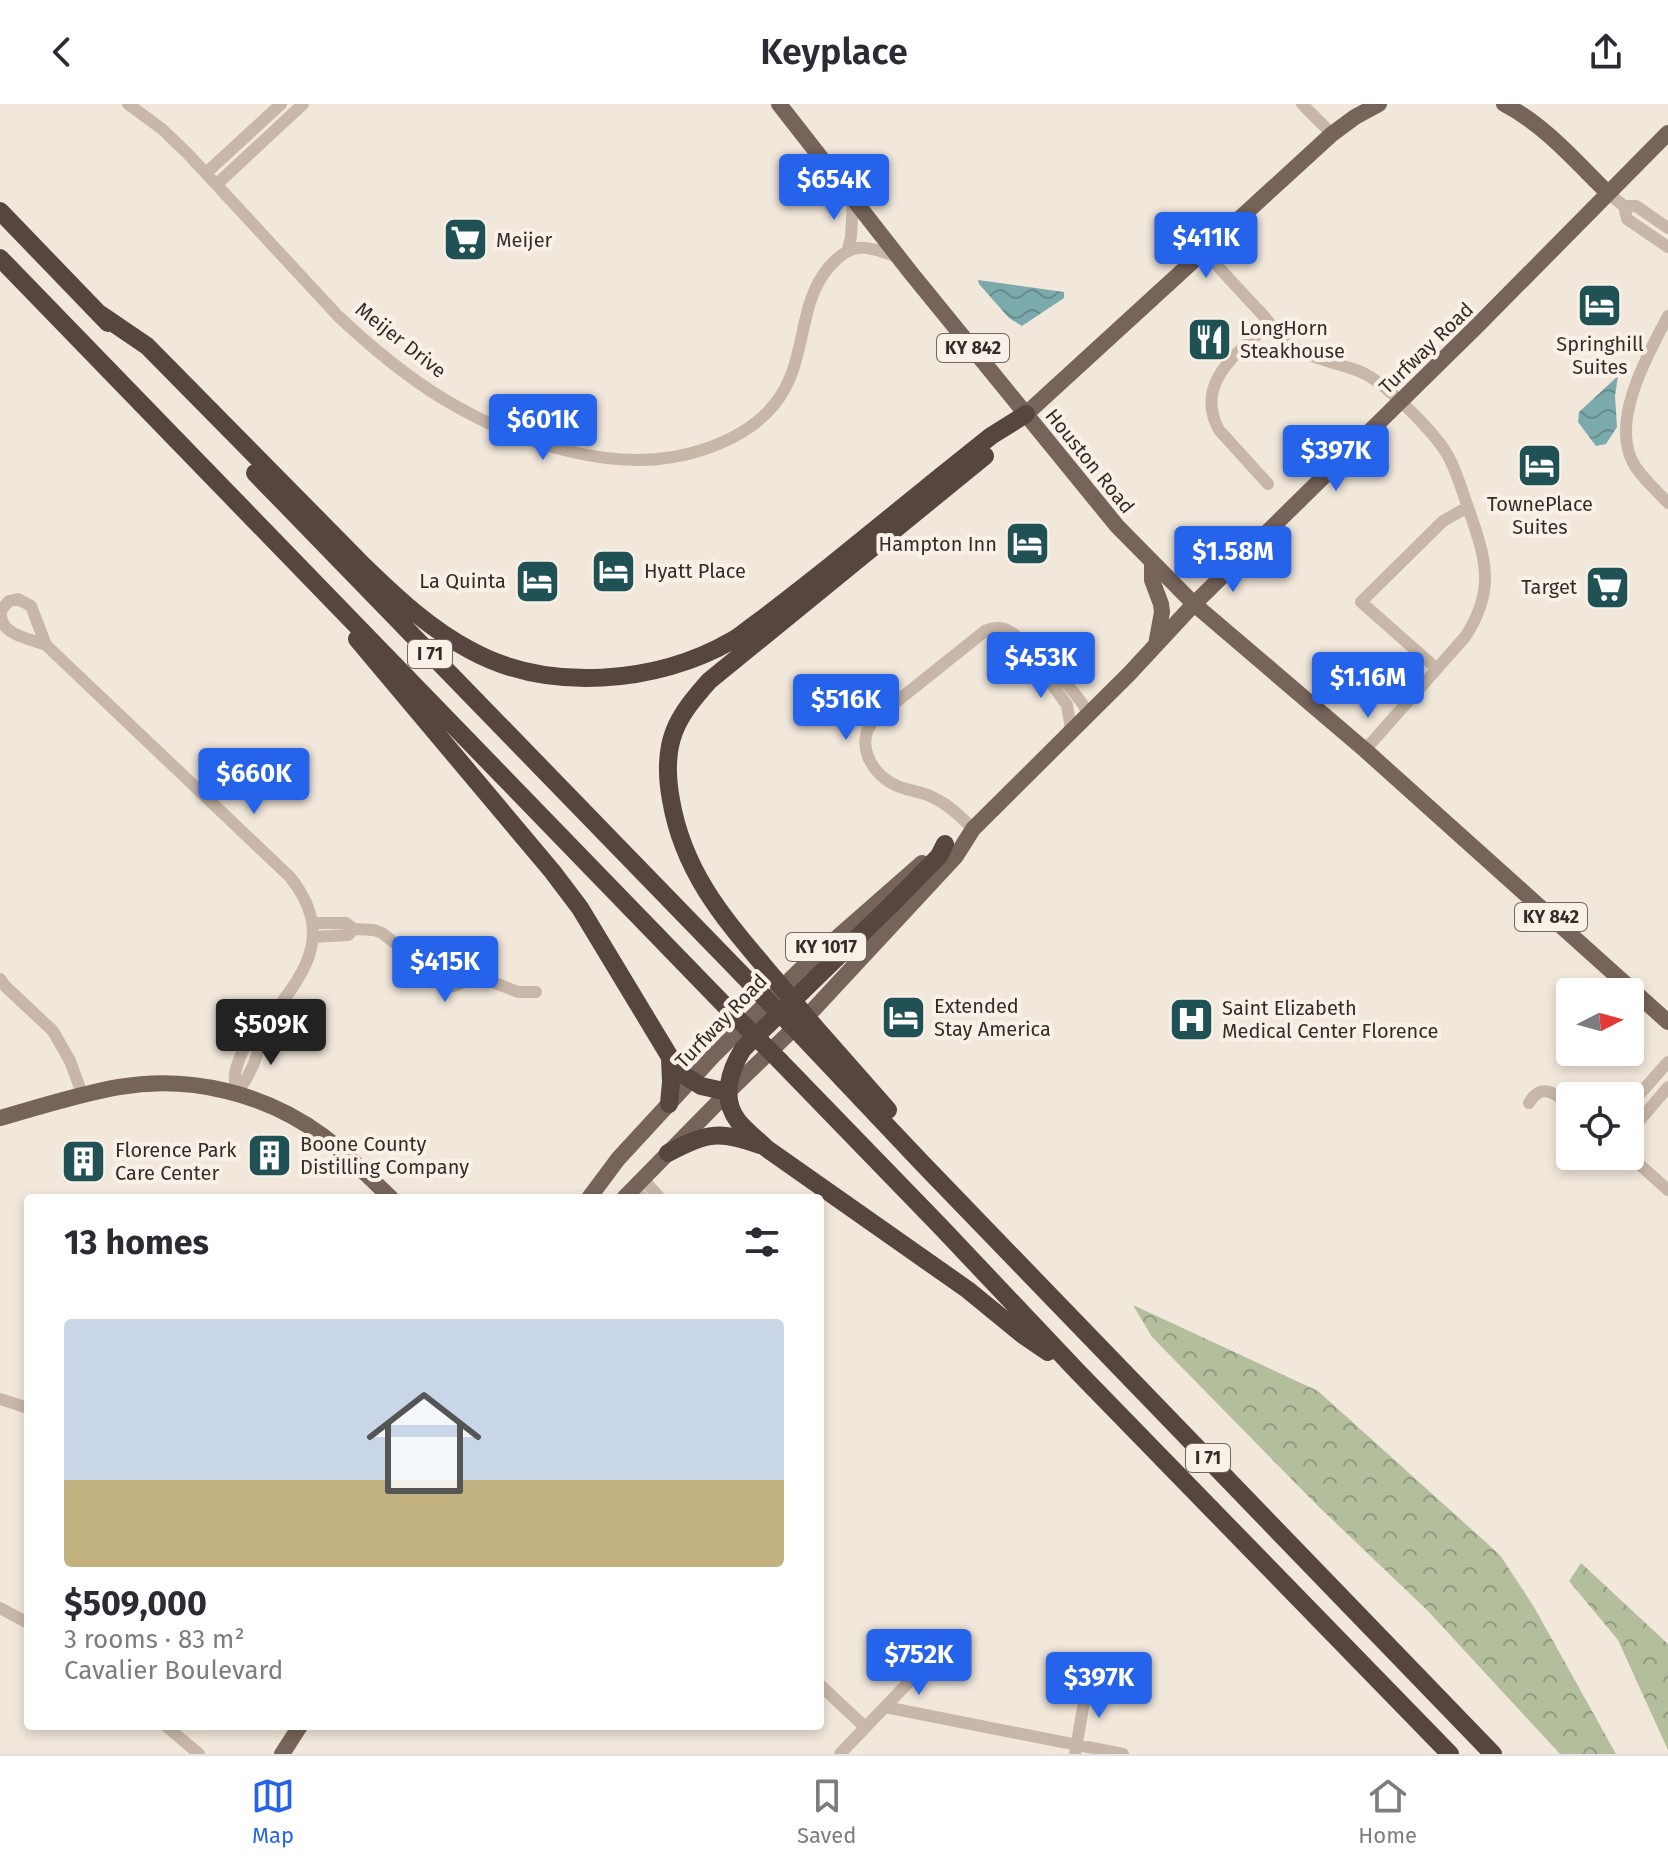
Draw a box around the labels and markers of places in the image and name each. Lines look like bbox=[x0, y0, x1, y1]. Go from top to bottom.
pin: $654K bbox=[778, 154, 890, 222]
pin: $411K bbox=[1150, 212, 1262, 280]
supermarket icon: Meijer bbox=[441, 216, 489, 264]
place label: Meijer bbox=[496, 228, 553, 252]
hotel icon: Springhill Suites bbox=[1576, 281, 1624, 329]
restaurant icon: LongHorn Steakhouse bbox=[1185, 316, 1233, 364]
place label: LongHorn Steakhouse bbox=[1240, 316, 1345, 363]
place label: Springhill Suites bbox=[1556, 332, 1644, 379]
pin: $601K bbox=[487, 394, 599, 462]
pin: $397K bbox=[1280, 425, 1392, 493]
hotel icon: TownePlace Suites bbox=[1516, 441, 1564, 489]
place label: TownePlace Suites bbox=[1487, 492, 1593, 539]
hotel icon: Hampton Inn bbox=[1004, 520, 1052, 568]
pin: $1.58M bbox=[1168, 526, 1298, 594]
place label: Hampton Inn bbox=[879, 532, 997, 556]
hotel icon: Hyatt Place bbox=[589, 547, 637, 595]
hotel icon: La Quinta bbox=[513, 557, 561, 605]
place label: Hyatt Place bbox=[644, 559, 746, 583]
supermarket icon: Target bbox=[1584, 563, 1632, 611]
place label: La Quinta bbox=[419, 569, 506, 593]
place label: Target bbox=[1521, 575, 1578, 599]
pin: $453K bbox=[985, 632, 1097, 700]
pin: $1.16M bbox=[1303, 652, 1433, 720]
pin: $516K bbox=[790, 674, 902, 742]
pin: $660K bbox=[198, 748, 310, 816]
pin: $415K bbox=[389, 936, 501, 1004]
hotel icon: Extended Stay America bbox=[879, 993, 927, 1041]
place label: Extended Stay America bbox=[934, 994, 1051, 1041]
hospital icon: Saint Elizabeth Medical Center Florence bbox=[1167, 996, 1215, 1044]
place label: Saint Elizabeth Medical Center Florence bbox=[1222, 996, 1438, 1043]
pin: $509K bbox=[215, 999, 327, 1067]
building icon: Boone County Distilling Company bbox=[245, 1131, 293, 1179]
place label: Boone County Distilling Company bbox=[300, 1132, 469, 1179]
building icon: Florence Park Care Center bbox=[60, 1137, 108, 1185]
place label: Florence Park Care Center bbox=[115, 1138, 237, 1185]
pin: $752K bbox=[863, 1629, 975, 1697]
pin: $397K bbox=[1043, 1652, 1155, 1720]

